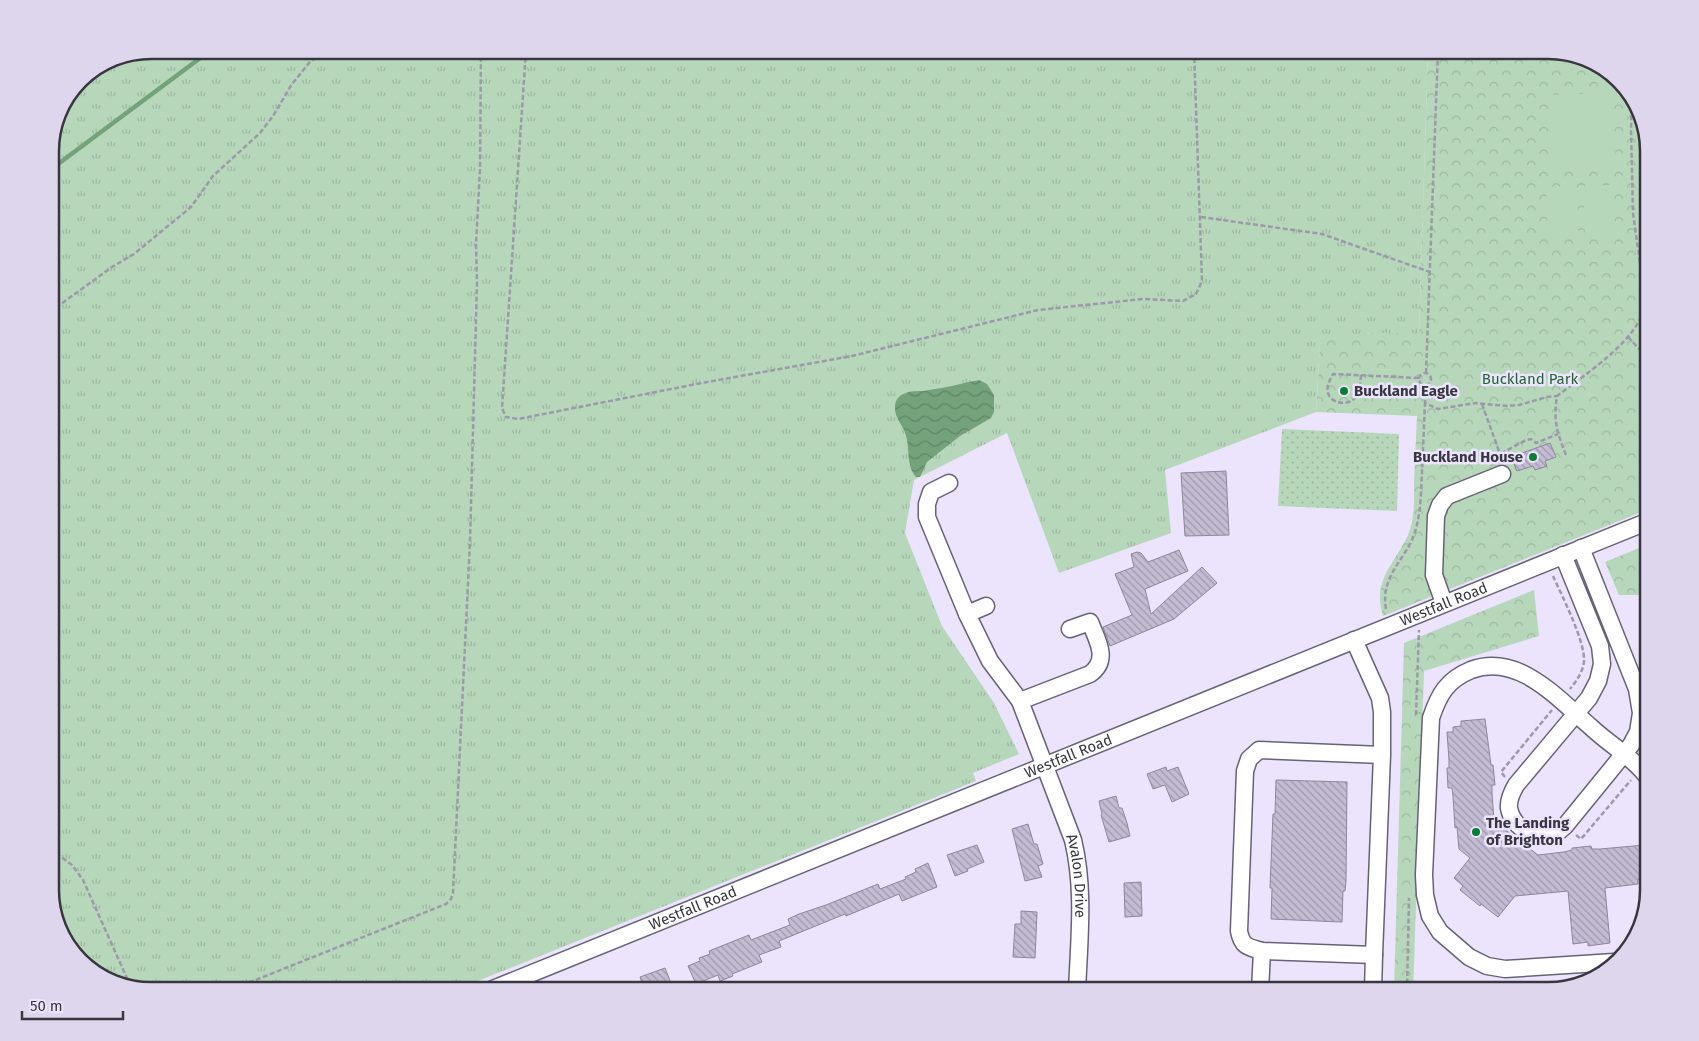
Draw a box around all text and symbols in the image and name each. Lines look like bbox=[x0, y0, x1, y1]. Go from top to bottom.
park label: Buckland Park bbox=[1482, 370, 1579, 388]
place label: Buckland Eagle bbox=[1354, 382, 1458, 400]
marker: Buckland Eagle bbox=[1338, 385, 1350, 397]
place label: Buckland House bbox=[1413, 448, 1523, 466]
marker: Buckland House bbox=[1527, 451, 1539, 463]
street label: Westfall Road bbox=[1397, 578, 1490, 630]
street label: Westfall Road bbox=[1022, 730, 1115, 782]
place label: The Landing of Brighton bbox=[1486, 814, 1570, 849]
marker: The Landing of Brighton bbox=[1470, 826, 1482, 838]
street label: Avalon Drive bbox=[1062, 831, 1089, 918]
street label: Westfall Road bbox=[646, 882, 739, 934]
scale bar bbox=[22, 988, 124, 1020]
text: 50 m bbox=[30, 997, 63, 1015]

